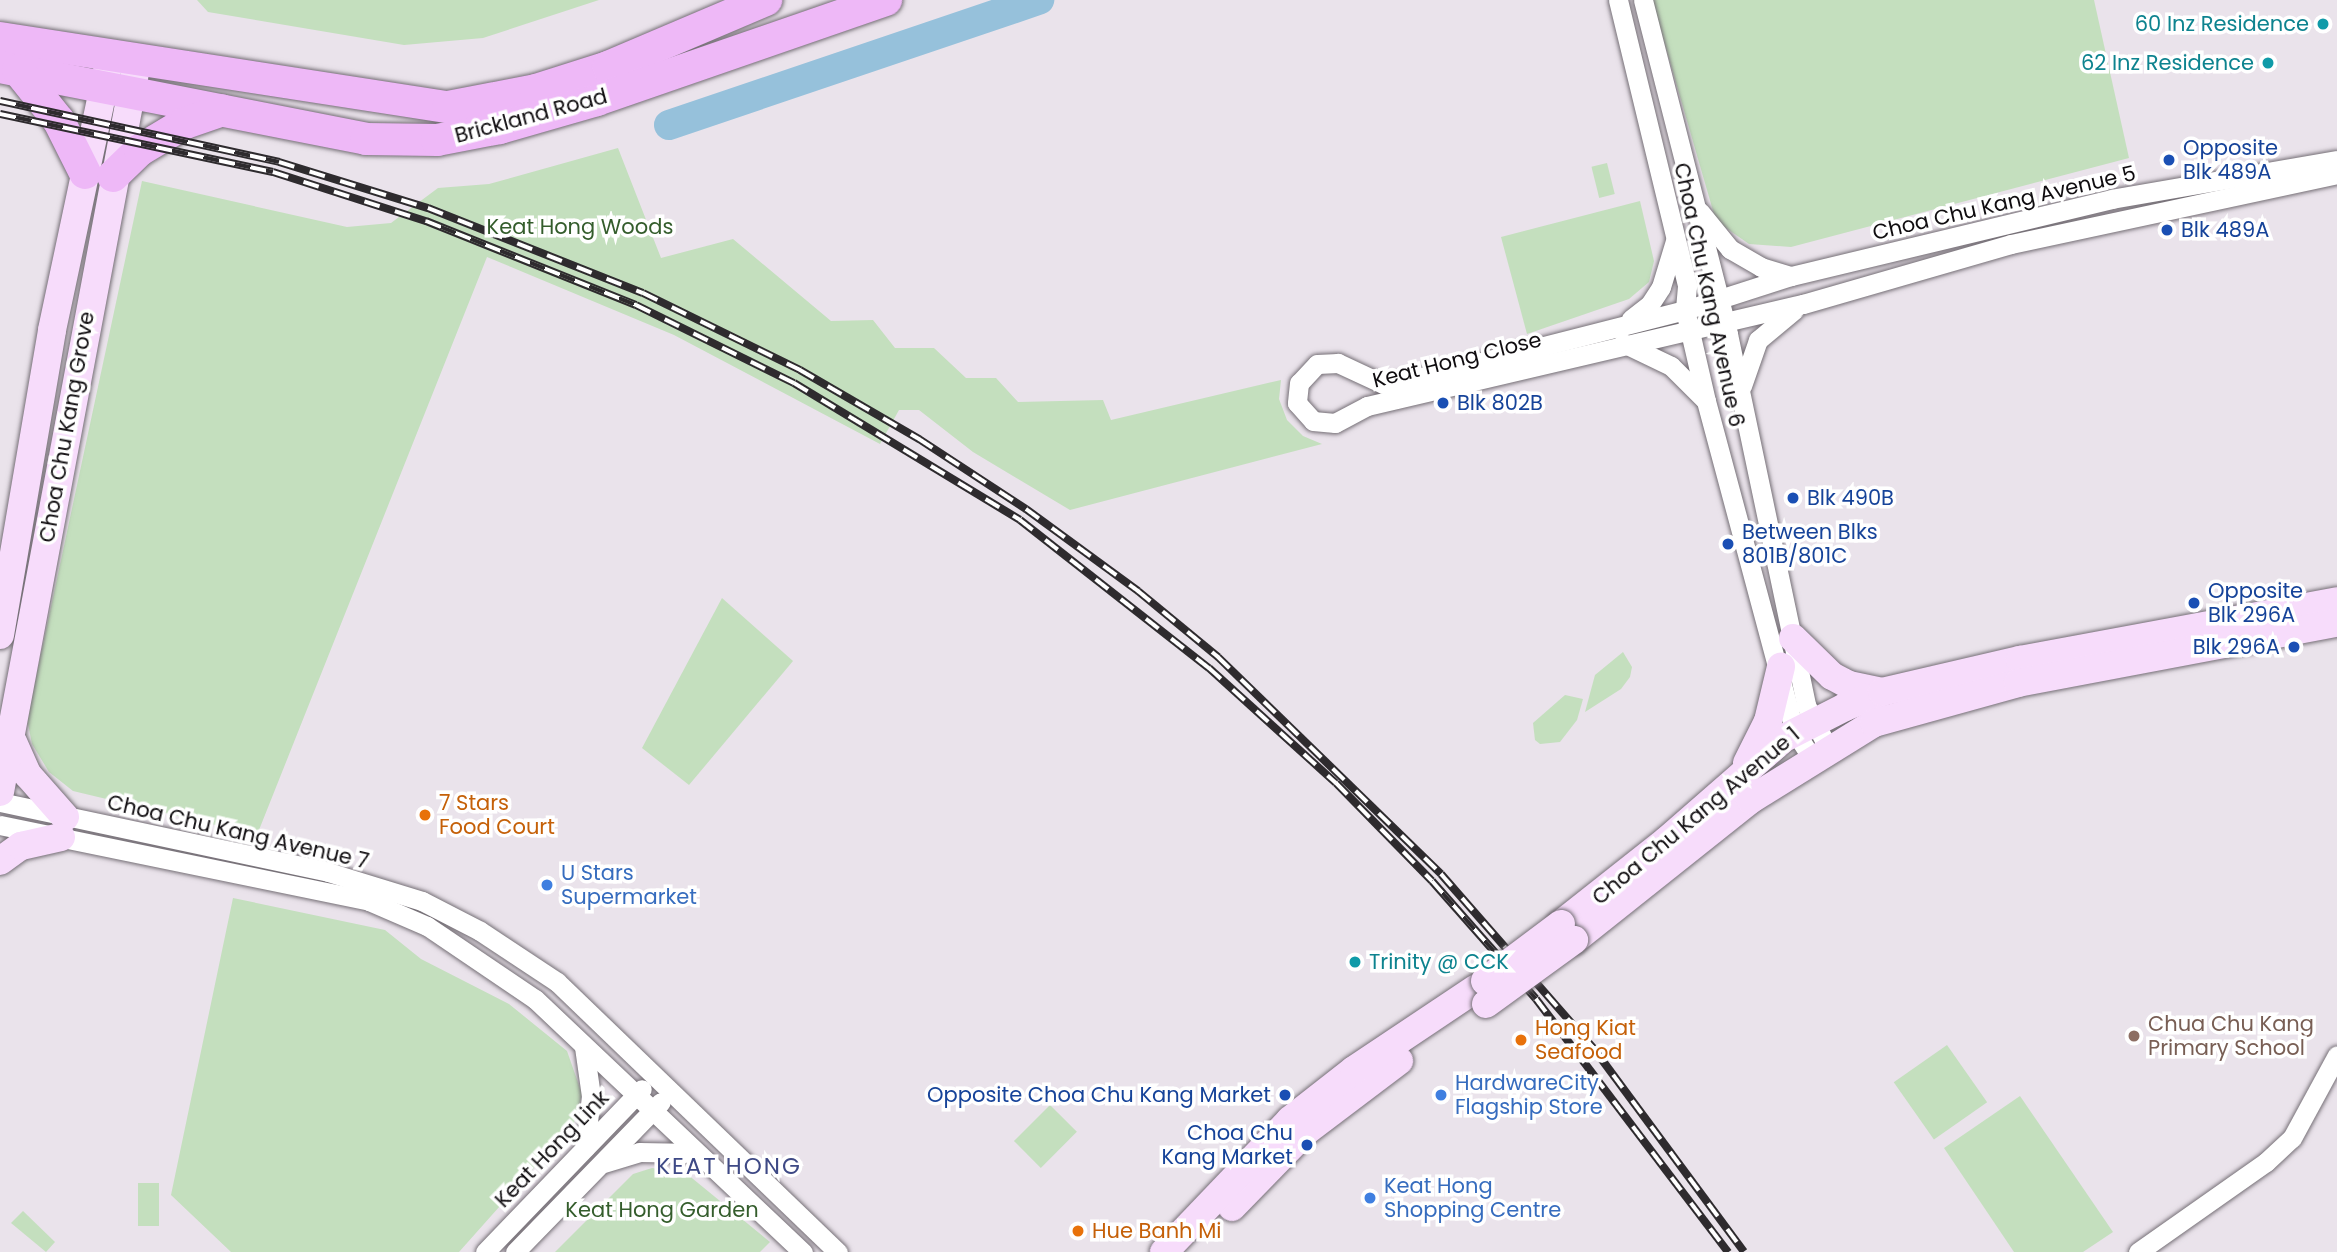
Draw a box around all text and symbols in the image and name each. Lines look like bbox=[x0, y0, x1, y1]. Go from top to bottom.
place label: 60 Inz Residence bbox=[2135, 11, 2309, 37]
marker: 60 Inz Residence bbox=[2315, 16, 2331, 32]
place label: 62 Inz Residence bbox=[2081, 50, 2254, 76]
marker: 62 Inz Residence bbox=[2260, 55, 2276, 71]
street label: Brickland Road bbox=[452, 84, 610, 148]
place label: Opposite Blk 489A bbox=[2183, 135, 2278, 185]
marker: Opposite Blk 489A bbox=[2161, 152, 2177, 168]
street label: Choa Chu Kang Avenue 5 bbox=[1870, 160, 2138, 246]
street label: Choa Chu Kang Avenue 6 bbox=[1669, 161, 1749, 429]
park label: Keat Hong Woods bbox=[487, 214, 673, 240]
place label: Blk 489A bbox=[2181, 217, 2269, 243]
marker: Blk 489A bbox=[2159, 222, 2175, 238]
street label: Choa Chu Kang Grove bbox=[34, 310, 100, 544]
street label: Keat Hong Close bbox=[1370, 327, 1544, 393]
place label: Blk 802B bbox=[1457, 390, 1543, 416]
marker: Blk 802B bbox=[1435, 395, 1451, 411]
place label: Blk 490B bbox=[1807, 485, 1894, 511]
marker: Blk 490B bbox=[1785, 490, 1801, 506]
place label: Between Blks 801B/801C bbox=[1742, 519, 1878, 569]
marker: Between Blks 801B/801C bbox=[1720, 536, 1736, 552]
place label: Opposite Blk 296A bbox=[2208, 578, 2303, 628]
marker: Opposite Blk 296A bbox=[2186, 595, 2202, 611]
place label: Blk 296A bbox=[2193, 634, 2280, 660]
marker: Blk 296A bbox=[2286, 639, 2302, 655]
street label: Choa Chu Kang Avenue 1 bbox=[1587, 722, 1805, 910]
street label: Choa Chu Kang Avenue 7 bbox=[105, 790, 371, 874]
place label: 7 Stars Food Court bbox=[439, 790, 555, 840]
marker: 7 Stars Food Court bbox=[417, 807, 433, 823]
place label: U Stars Supermarket bbox=[561, 860, 697, 910]
marker: U Stars Supermarket bbox=[539, 877, 555, 893]
place label: Trinity @ CCK bbox=[1369, 949, 1509, 975]
marker: Trinity @ CCK bbox=[1347, 954, 1363, 970]
place label: Chua Chu Kang Primary School bbox=[2148, 1011, 2314, 1061]
place label: Hong Kiat Seafood bbox=[1535, 1015, 1636, 1065]
marker: Chua Chu Kang Primary School bbox=[2126, 1028, 2142, 1044]
marker: Hong Kiat Seafood bbox=[1513, 1032, 1529, 1048]
place label: HardwareCity Flagship Store bbox=[1455, 1070, 1603, 1120]
place label: Opposite Choa Chu Kang Market bbox=[927, 1082, 1271, 1108]
street label: Keat Hong Link bbox=[490, 1085, 614, 1213]
marker: Opposite Choa Chu Kang Market bbox=[1277, 1087, 1293, 1103]
marker: HardwareCity Flagship Store bbox=[1433, 1087, 1449, 1103]
place label: Choa Chu Kang Market bbox=[1161, 1120, 1293, 1170]
marker: Choa Chu Kang Market bbox=[1299, 1137, 1315, 1153]
district label: KEAT HONG bbox=[657, 1152, 801, 1180]
place label: Keat Hong Shopping Centre bbox=[1384, 1173, 1561, 1223]
marker: Keat Hong Shopping Centre bbox=[1362, 1190, 1378, 1206]
park label: Keat Hong Garden bbox=[565, 1197, 759, 1223]
place label: Hue Banh Mi bbox=[1092, 1218, 1221, 1244]
marker: Hue Banh Mi bbox=[1070, 1223, 1086, 1239]

